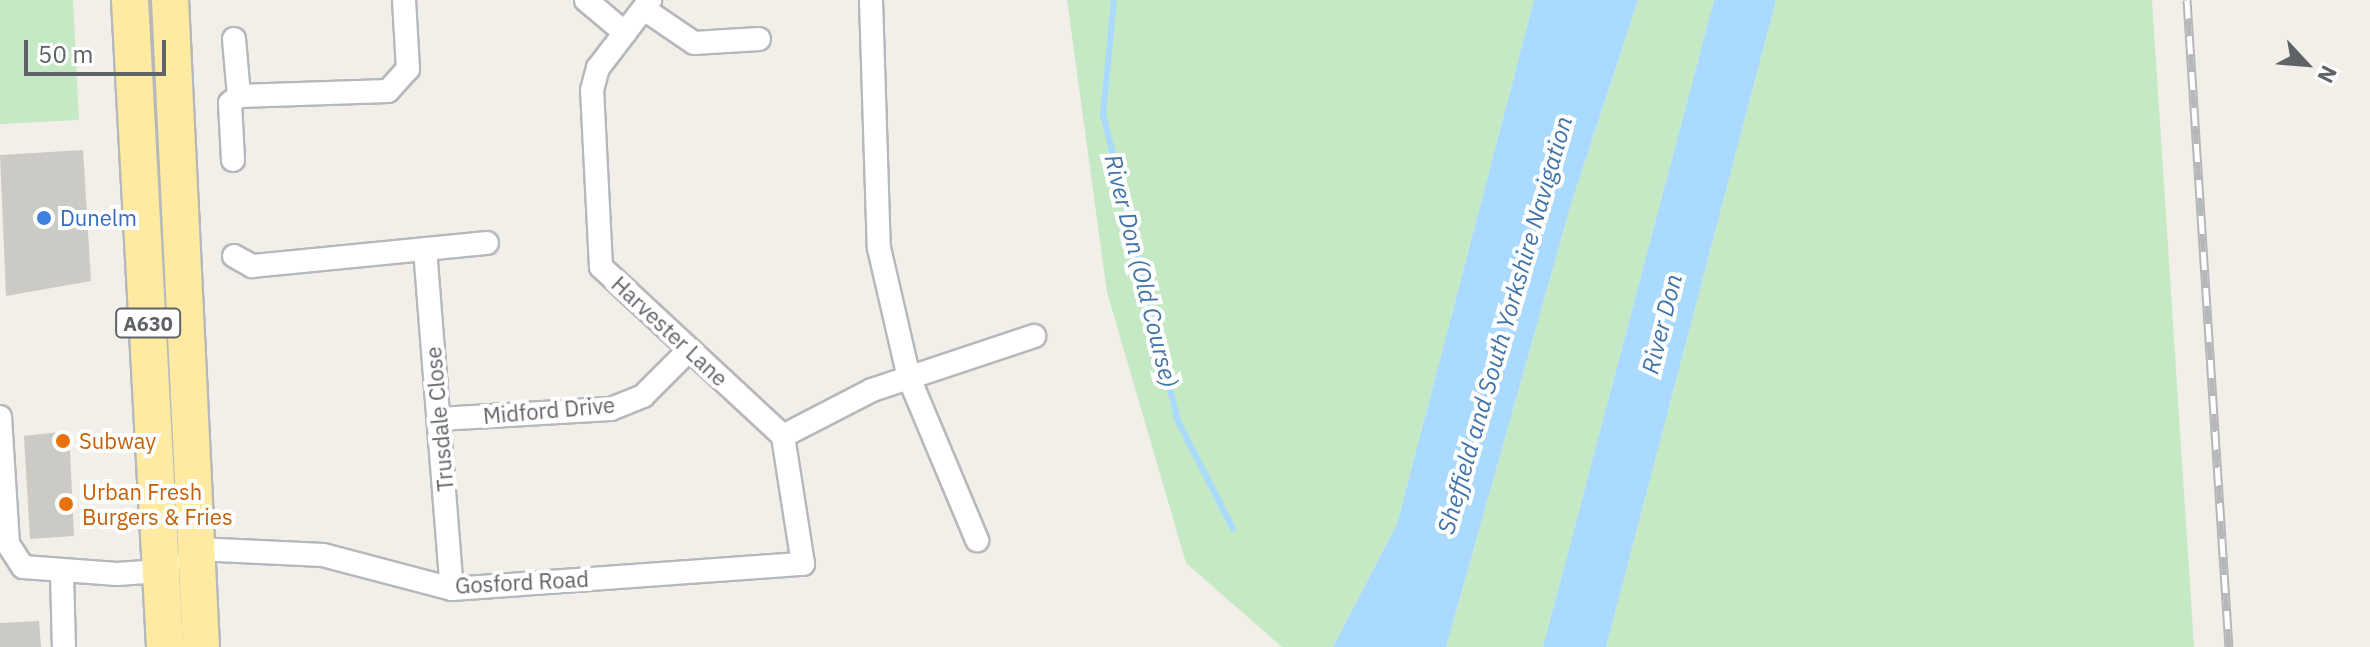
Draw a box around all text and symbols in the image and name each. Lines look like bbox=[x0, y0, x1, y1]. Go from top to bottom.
scale bar bbox=[28, 24, 170, 74]
north arrow bbox=[2266, 24, 2346, 104]
text: 50 m bbox=[38, 38, 93, 70]
text: N bbox=[2311, 61, 2345, 88]
water label: Sheffield and South Yorkshire Navigation bbox=[1431, 113, 1579, 537]
water label: River Don (Old Course) bbox=[1098, 152, 1184, 390]
place label: Dunelm bbox=[60, 205, 137, 231]
marker: Dunelm bbox=[35, 209, 53, 227]
street label: Harvester Lane bbox=[606, 270, 734, 392]
water label: River Don bbox=[1636, 271, 1688, 377]
road number: A630 bbox=[114, 307, 182, 339]
street label: Trusdale Close bbox=[420, 345, 458, 493]
street label: Midford Drive bbox=[482, 391, 616, 429]
place label: Subway bbox=[79, 428, 156, 454]
marker: Subway bbox=[54, 432, 72, 450]
place label: Urban Fresh Burgers & Fries bbox=[82, 478, 233, 530]
marker: Urban Fresh Burgers & Fries bbox=[57, 495, 75, 513]
street label: Gosford Road bbox=[454, 565, 590, 599]

